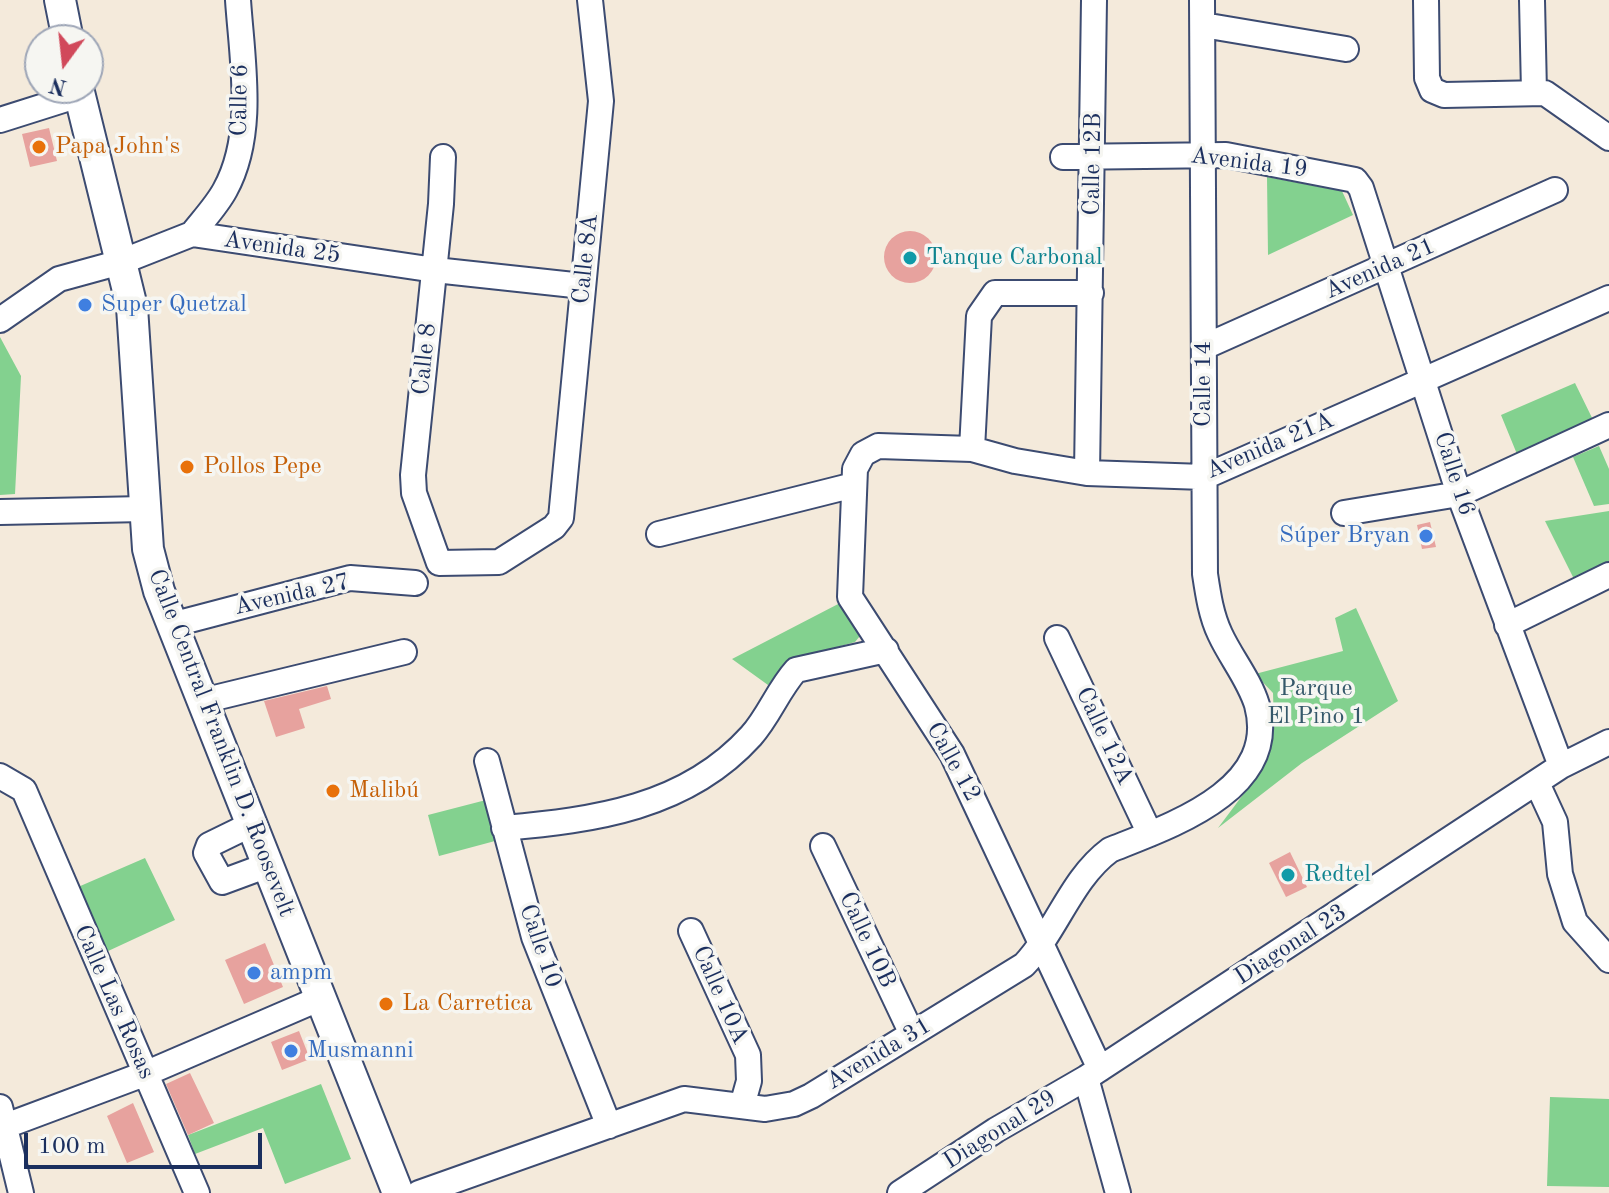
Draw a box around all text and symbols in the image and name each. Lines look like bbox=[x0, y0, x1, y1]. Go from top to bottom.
north arrow bbox=[24, 24, 104, 104]
street label: Calle 6 bbox=[225, 63, 255, 137]
text: N bbox=[47, 72, 69, 98]
street label: Calle 12B bbox=[1078, 112, 1108, 216]
place label: Papa John's bbox=[55, 133, 180, 161]
marker: Papa John's bbox=[30, 138, 48, 156]
street label: Avenida 19 bbox=[1189, 142, 1309, 184]
street label: Calle 8A bbox=[567, 212, 605, 306]
street label: Avenida 25 bbox=[222, 226, 342, 270]
street label: Avenida 21 bbox=[1320, 232, 1440, 306]
place label: Tanque Carbonal bbox=[926, 244, 1103, 272]
marker: Tanque Carbonal bbox=[901, 249, 919, 267]
place label: Super Quetzal bbox=[101, 291, 247, 319]
marker: Super Quetzal bbox=[76, 296, 94, 314]
street label: Calle 8 bbox=[407, 321, 443, 397]
street label: Calle 14 bbox=[1190, 341, 1218, 427]
street label: Avenida 21A bbox=[1202, 406, 1338, 486]
street label: Calle 16 bbox=[1427, 428, 1481, 520]
place label: Pollos Pepe bbox=[203, 453, 322, 481]
marker: Pollos Pepe bbox=[178, 458, 196, 476]
place label: Súper Bryan bbox=[1279, 522, 1410, 550]
marker: Súper Bryan bbox=[1417, 527, 1435, 545]
street label: Calle Central Franklin D. Roosevelt bbox=[141, 565, 301, 921]
street label: Avenida 27 bbox=[231, 568, 353, 622]
park label: Parque El Pino 1 bbox=[1267, 675, 1365, 731]
street label: Calle 12A bbox=[1069, 682, 1139, 790]
street label: Calle 12 bbox=[919, 717, 987, 807]
place label: Malibú bbox=[349, 777, 419, 805]
marker: Malibú bbox=[324, 782, 342, 800]
place label: Redtel bbox=[1304, 861, 1371, 889]
marker: Redtel bbox=[1279, 866, 1297, 884]
street label: Calle 10B bbox=[832, 887, 902, 993]
street label: Diagonal 23 bbox=[1230, 898, 1352, 992]
street label: Calle 10 bbox=[512, 900, 568, 992]
street label: Calle Las Rosas bbox=[67, 921, 161, 1083]
street label: Calle 10A bbox=[686, 941, 754, 1049]
place label: ampm bbox=[270, 959, 332, 987]
marker: ampm bbox=[245, 964, 263, 982]
place label: La Carretica bbox=[402, 990, 533, 1018]
marker: La Carretica bbox=[377, 995, 395, 1013]
street label: Avenida 31 bbox=[821, 1011, 937, 1097]
place label: Musmanni bbox=[307, 1037, 414, 1065]
marker: Musmanni bbox=[282, 1042, 300, 1060]
street label: Diagonal 29 bbox=[938, 1084, 1062, 1176]
scale bar bbox=[28, 1117, 266, 1167]
text: 100 m bbox=[38, 1135, 106, 1159]

